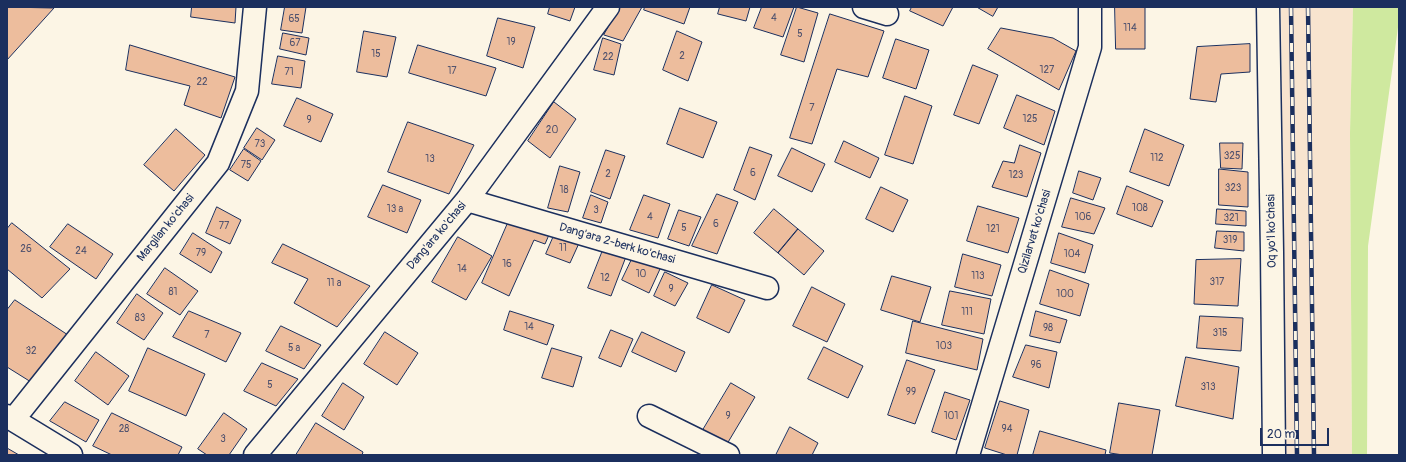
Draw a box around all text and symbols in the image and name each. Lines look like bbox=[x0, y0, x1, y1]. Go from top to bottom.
house number: 4 bbox=[771, 12, 777, 24]
house number: 65 bbox=[288, 13, 300, 25]
house number: 114 bbox=[1123, 22, 1137, 34]
house number: 5 bbox=[797, 28, 803, 40]
house number: 19 bbox=[506, 36, 516, 48]
house number: 67 bbox=[289, 37, 301, 49]
house number: 15 bbox=[371, 48, 381, 60]
house number: 2 bbox=[679, 50, 685, 62]
house number: 22 bbox=[602, 51, 614, 63]
house number: 127 bbox=[1040, 64, 1054, 76]
house number: 17 bbox=[447, 65, 457, 77]
house number: 71 bbox=[284, 66, 294, 78]
house number: 22 bbox=[196, 76, 208, 88]
house number: 7 bbox=[809, 102, 815, 114]
house number: 125 bbox=[1023, 113, 1037, 125]
house number: 9 bbox=[306, 114, 312, 126]
house number: 20 bbox=[546, 124, 558, 136]
house number: 73 bbox=[255, 138, 265, 150]
house number: 325 bbox=[1224, 150, 1240, 162]
house number: 112 bbox=[1150, 152, 1164, 164]
house number: 13 bbox=[425, 153, 435, 165]
house number: 75 bbox=[241, 159, 251, 171]
house number: 6 bbox=[750, 167, 756, 179]
house number: 2 bbox=[605, 168, 611, 180]
house number: 123 bbox=[1009, 169, 1023, 181]
house number: 323 bbox=[1225, 182, 1241, 194]
house number: 18 bbox=[560, 184, 568, 196]
street label: Qizilarvat ko'chasi bbox=[1015, 188, 1055, 276]
street label: Margilan ko'chasi bbox=[134, 191, 198, 265]
street label: Oq yo'l ko'chasi bbox=[1264, 194, 1280, 268]
street label: Dang'ara ko'chasi bbox=[404, 199, 470, 273]
house number: 108 bbox=[1132, 202, 1148, 214]
house number: 13 а bbox=[387, 203, 403, 215]
house number: 3 bbox=[593, 204, 599, 216]
house number: 4 bbox=[647, 211, 653, 223]
house number: 106 bbox=[1075, 211, 1091, 223]
house number: 321 bbox=[1223, 212, 1239, 224]
house number: 6 bbox=[713, 218, 719, 230]
house number: 77 bbox=[219, 220, 229, 232]
street label: Dang'ara 2-berk ko'chasi bbox=[557, 221, 677, 267]
house number: 5 bbox=[681, 222, 687, 234]
house number: 121 bbox=[986, 223, 1000, 235]
house number: 319 bbox=[1223, 234, 1237, 246]
house number: 11 bbox=[559, 242, 567, 254]
house number: 26 bbox=[20, 243, 32, 255]
house number: 24 bbox=[75, 245, 87, 257]
house number: 79 bbox=[196, 247, 206, 259]
house number: 104 bbox=[1064, 248, 1080, 260]
house number: 16 bbox=[502, 258, 512, 270]
house number: 14 bbox=[457, 263, 467, 275]
house number: 10 bbox=[636, 268, 646, 280]
house number: 113 bbox=[971, 270, 985, 282]
house number: 12 bbox=[600, 272, 610, 284]
house number: 317 bbox=[1210, 276, 1224, 288]
house number: 11 а bbox=[327, 277, 341, 289]
house number: 9 bbox=[668, 283, 674, 295]
house number: 81 bbox=[169, 286, 177, 298]
house number: 100 bbox=[1056, 288, 1074, 300]
house number: 111 bbox=[961, 306, 973, 318]
house number: 83 bbox=[135, 312, 145, 324]
house number: 14 bbox=[524, 321, 534, 333]
house number: 98 bbox=[1043, 322, 1053, 334]
house number: 315 bbox=[1213, 327, 1227, 339]
house number: 7 bbox=[204, 329, 210, 341]
house number: 103 bbox=[936, 340, 952, 352]
house number: 5 а bbox=[288, 342, 300, 354]
house number: 32 bbox=[25, 345, 37, 357]
house number: 96 bbox=[1031, 359, 1041, 371]
house number: 5 bbox=[267, 379, 273, 391]
house number: 313 bbox=[1200, 381, 1216, 393]
house number: 99 bbox=[906, 386, 916, 398]
house number: 9 bbox=[725, 410, 731, 422]
house number: 101 bbox=[944, 410, 958, 422]
scale bar bbox=[1262, 420, 1331, 446]
house number: 28 bbox=[119, 423, 129, 435]
house number: 94 bbox=[1002, 423, 1012, 435]
text: 20 m bbox=[1267, 427, 1295, 442]
house number: 3 bbox=[220, 433, 226, 445]

